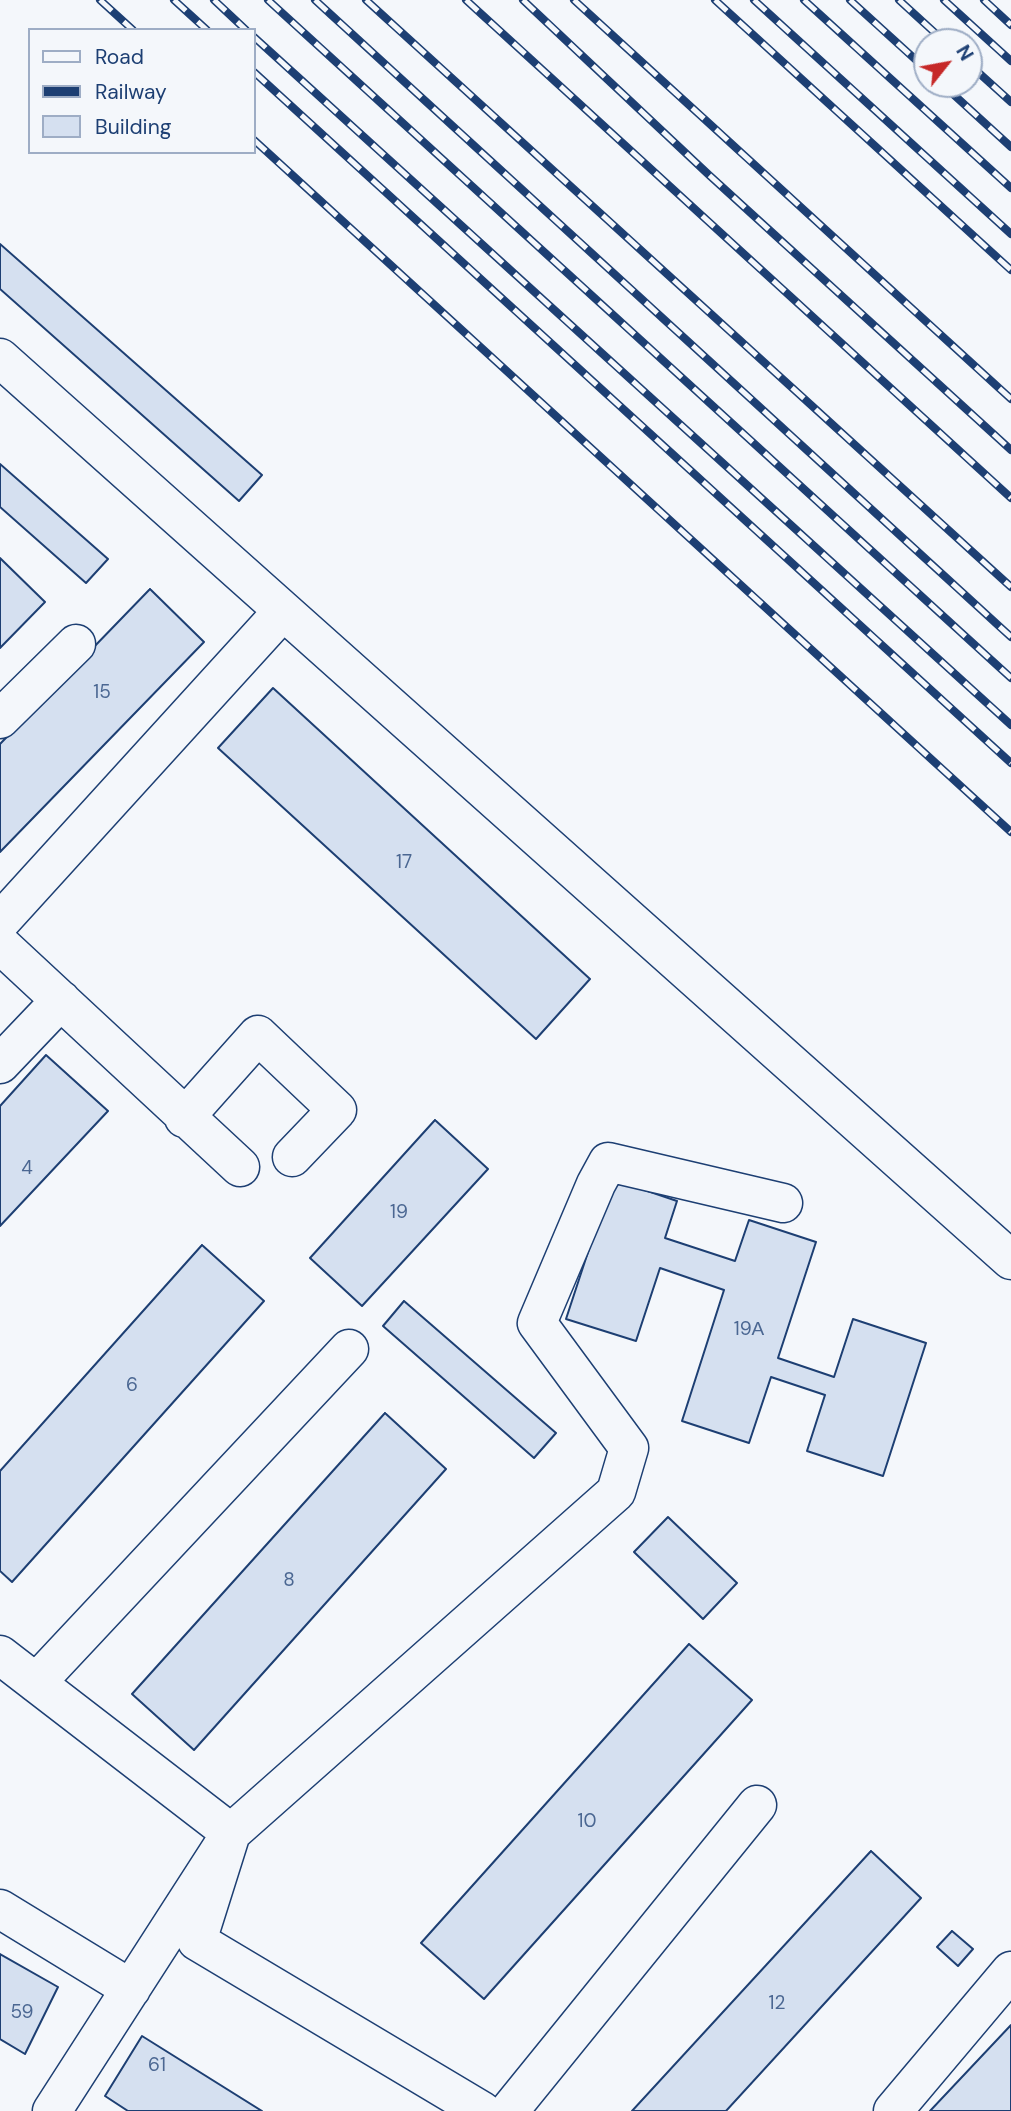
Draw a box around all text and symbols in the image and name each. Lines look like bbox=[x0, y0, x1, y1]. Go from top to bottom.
legend bbox=[28, 28, 256, 154]
north arrow bbox=[913, 28, 983, 98]
text: N bbox=[950, 41, 979, 65]
text: Road bbox=[95, 43, 144, 71]
text: Railway bbox=[95, 78, 167, 106]
text: Building bbox=[95, 113, 171, 141]
house number: 15 bbox=[93, 682, 111, 704]
house number: 17 bbox=[396, 852, 412, 874]
house number: 4 bbox=[21, 1158, 33, 1180]
house number: 19 bbox=[390, 1202, 408, 1224]
house number: 19А bbox=[734, 1319, 764, 1341]
house number: 6 bbox=[126, 1375, 138, 1397]
house number: 8 bbox=[283, 1570, 295, 1592]
house number: 10 bbox=[578, 1811, 596, 1833]
house number: 12 bbox=[769, 1993, 785, 2015]
house number: 59 bbox=[11, 2002, 33, 2024]
house number: 61 bbox=[148, 2055, 166, 2077]

